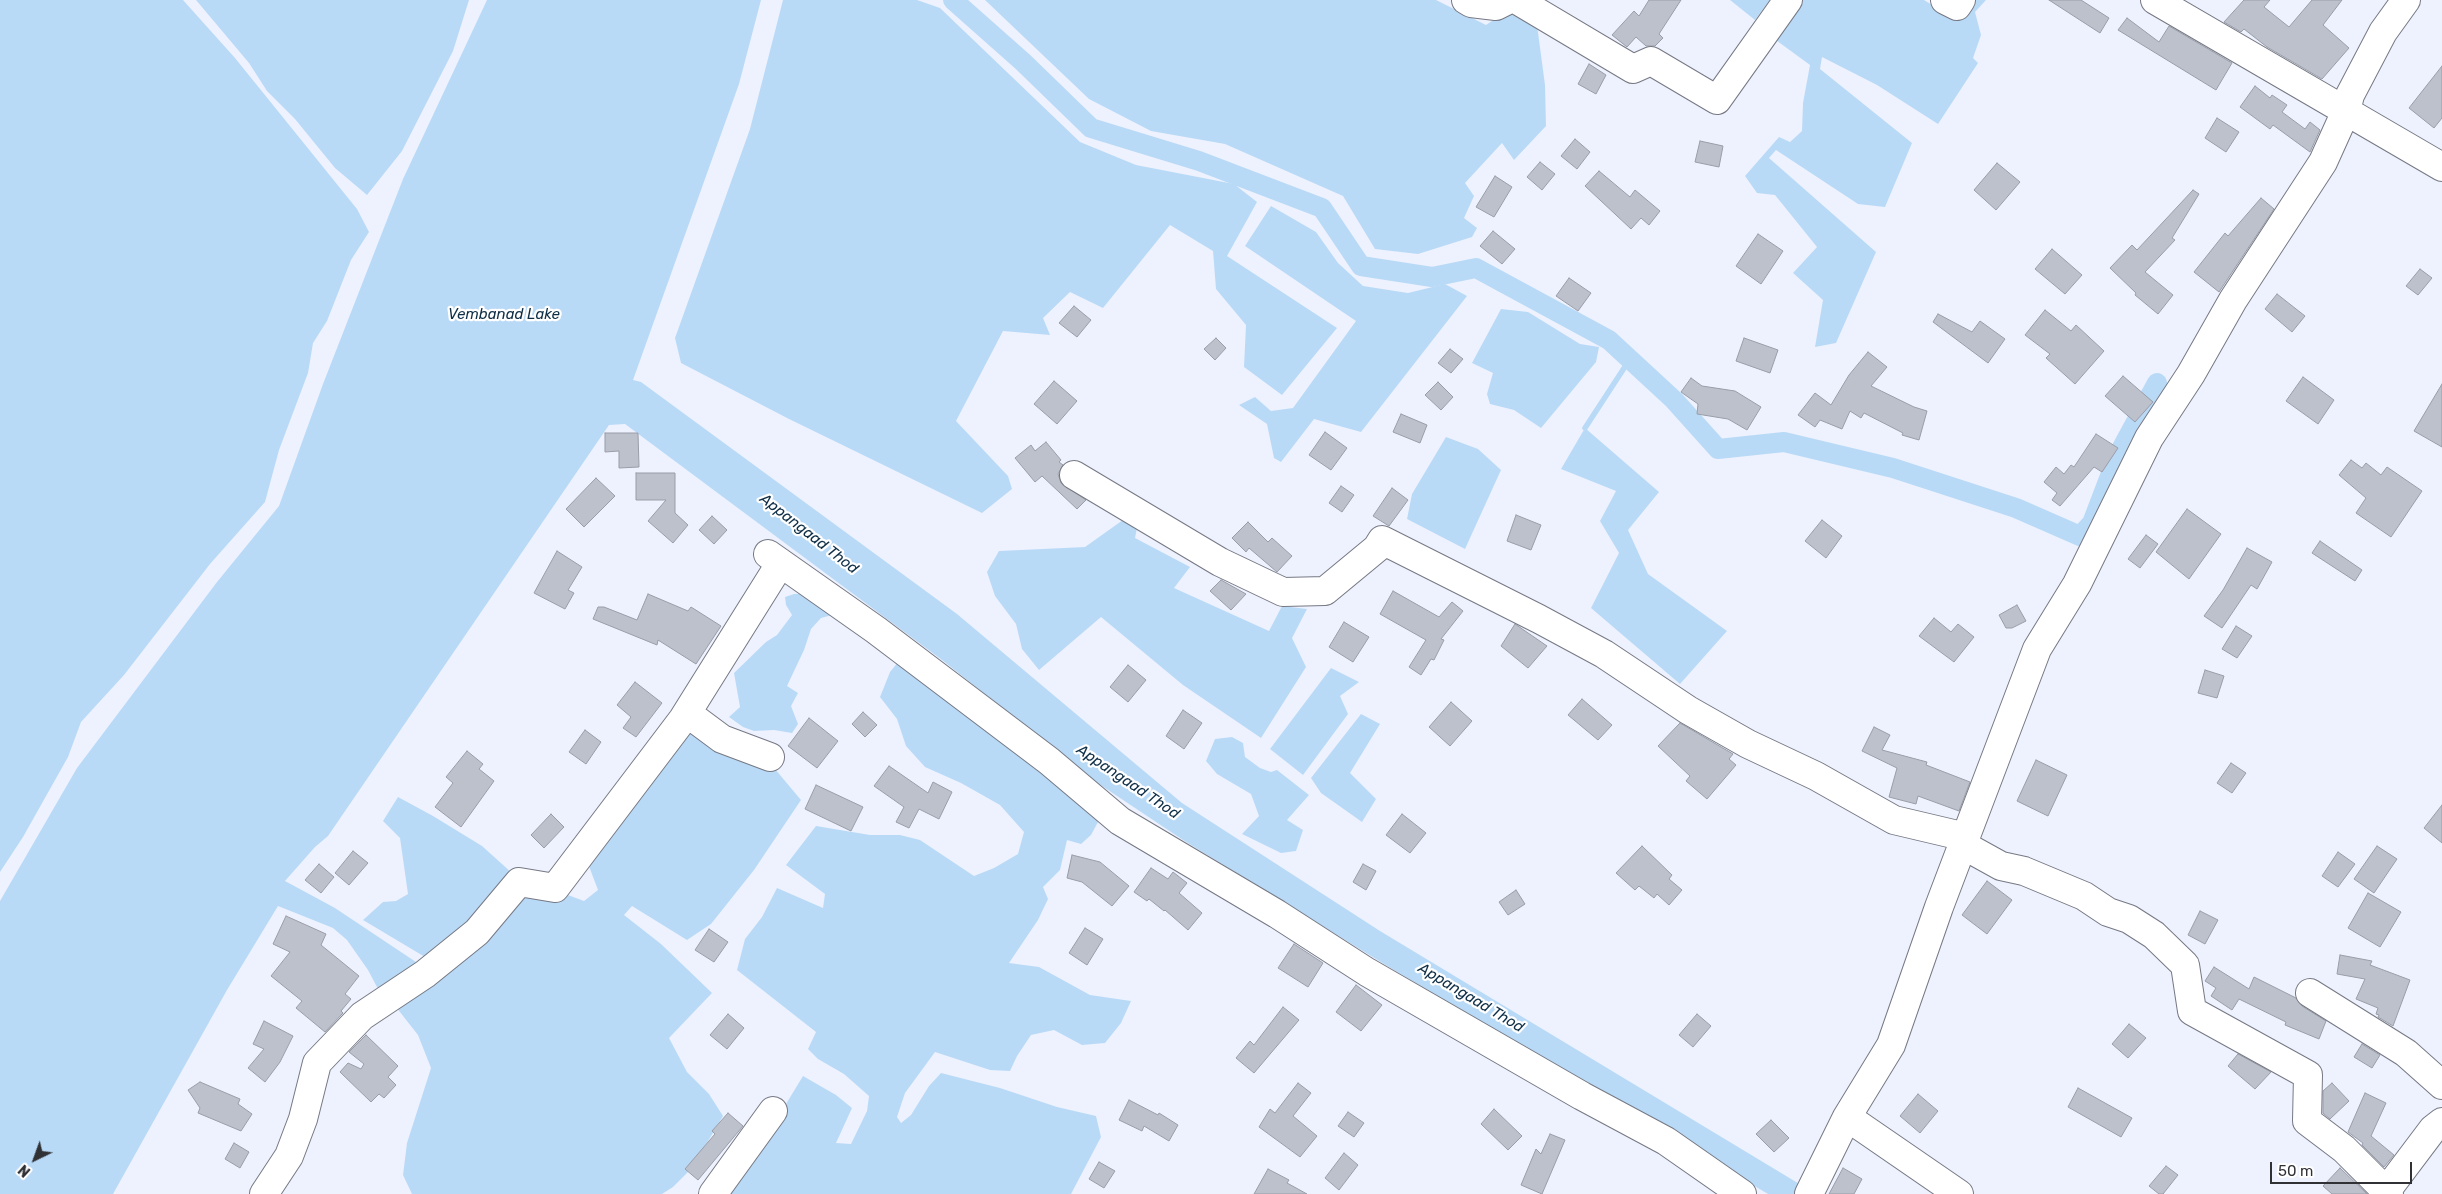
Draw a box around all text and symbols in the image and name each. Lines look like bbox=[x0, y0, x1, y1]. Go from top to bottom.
water label: Vembanad Lake bbox=[448, 306, 560, 324]
water label: Appangaad Thod bbox=[756, 490, 862, 578]
water label: Appangaad Thod bbox=[1073, 741, 1183, 823]
water label: Appangaad Thod bbox=[1415, 959, 1527, 1037]
north arrow bbox=[10, 1134, 60, 1184]
scale bar bbox=[2272, 1152, 2414, 1184]
text: N bbox=[15, 1161, 34, 1180]
text: 50 m bbox=[2278, 1162, 2313, 1180]

